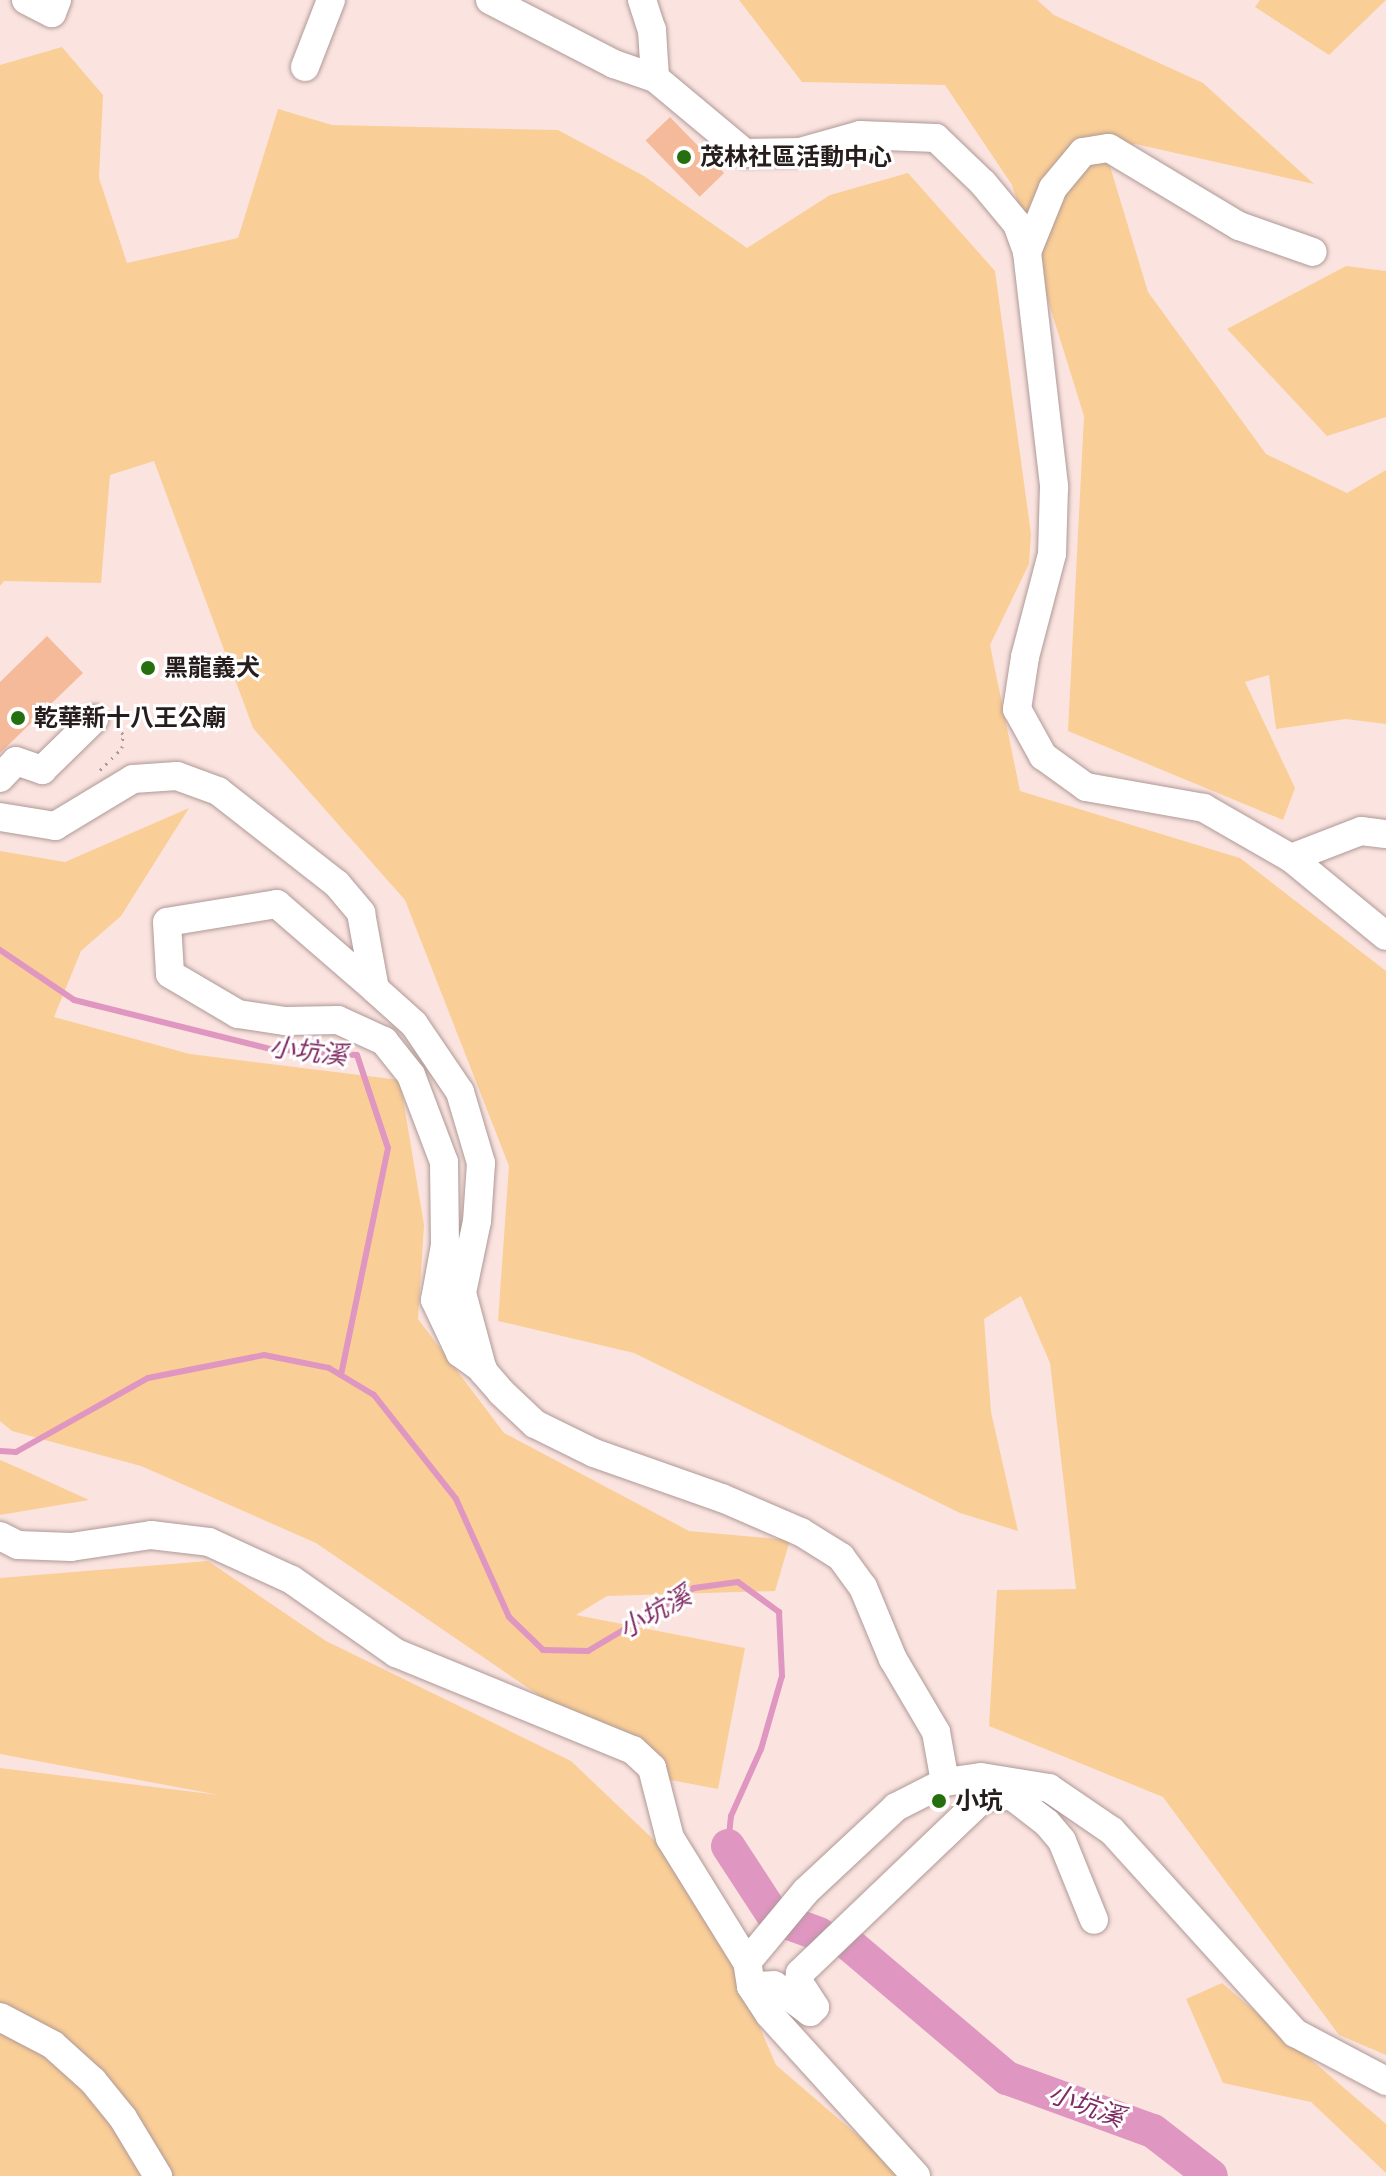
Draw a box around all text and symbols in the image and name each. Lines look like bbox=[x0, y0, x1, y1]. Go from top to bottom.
place label: 茂林社區活動中心 bbox=[700, 143, 892, 171]
marker: 茂林社區活動中心 bbox=[675, 148, 693, 166]
place label: 黑龍義犬 bbox=[164, 654, 260, 682]
marker: 黑龍義犬 bbox=[139, 659, 157, 677]
place label: 乾華新十八王公廟 bbox=[34, 704, 226, 732]
marker: 乾華新十八王公廟 bbox=[9, 709, 27, 727]
water label: 小坑溪 bbox=[267, 1032, 349, 1072]
water label: 小坑溪 bbox=[613, 1580, 697, 1646]
place label: 小坑 bbox=[955, 1787, 1003, 1815]
marker: 小坑 bbox=[930, 1792, 948, 1810]
water label: 小坑溪 bbox=[1044, 2078, 1128, 2134]

